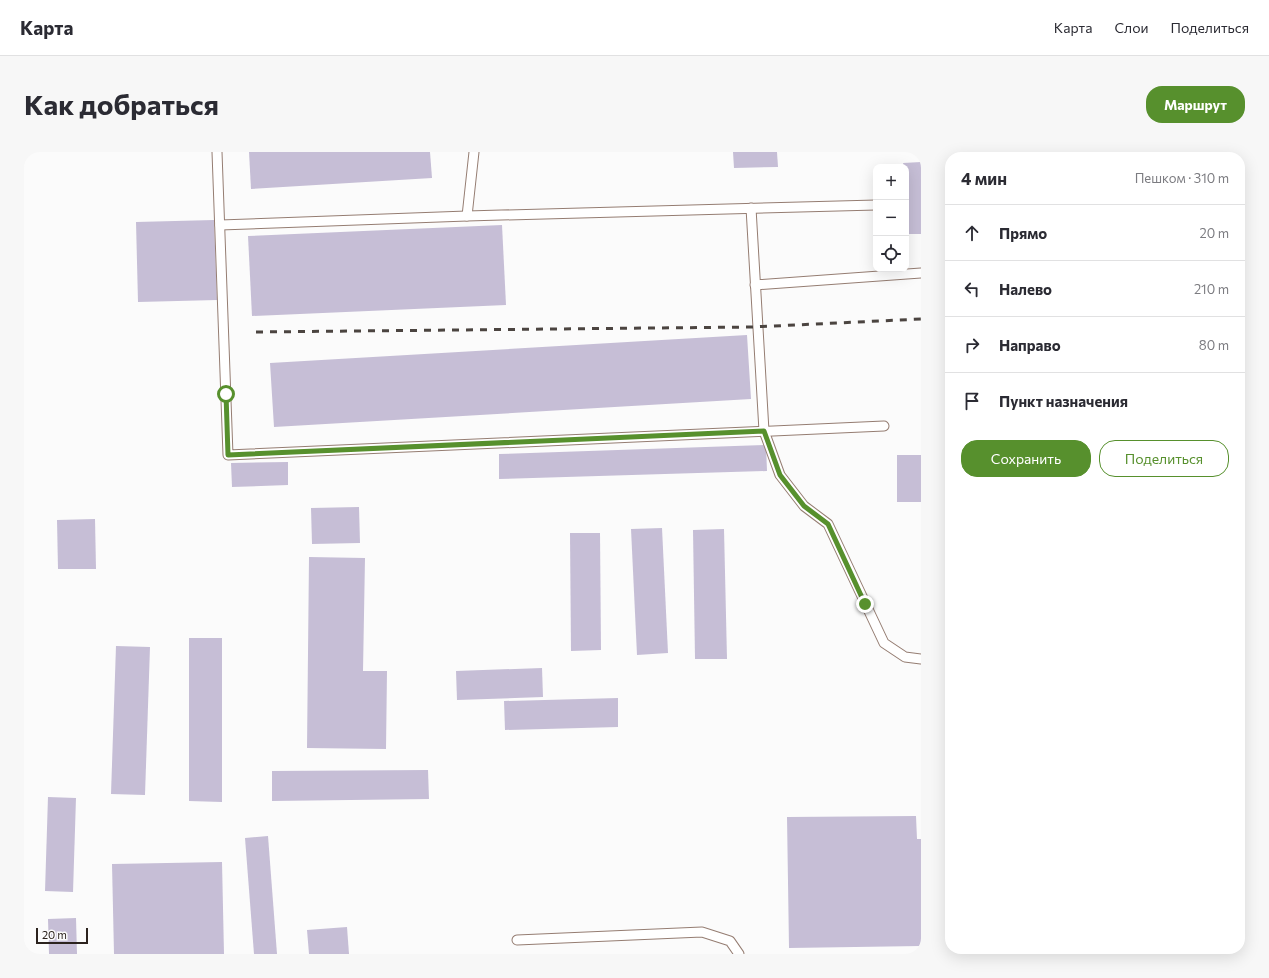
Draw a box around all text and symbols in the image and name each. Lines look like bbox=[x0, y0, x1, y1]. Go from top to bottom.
text: Карта bbox=[20, 16, 73, 39]
text: Карта bbox=[1054, 19, 1092, 36]
text: Слои bbox=[1114, 19, 1149, 36]
text: Поделиться bbox=[1171, 19, 1249, 36]
button: Маршрут bbox=[1146, 86, 1245, 123]
text: Как добраться bbox=[24, 87, 219, 121]
map controls bbox=[873, 164, 909, 272]
button: + bbox=[873, 164, 909, 200]
text: 4 мин bbox=[961, 168, 1007, 189]
text: Пешком · 310 m bbox=[1135, 170, 1229, 186]
button: − bbox=[873, 200, 909, 236]
icon: ahead bbox=[961, 222, 983, 244]
text: Прямо bbox=[999, 224, 1047, 242]
text: 20 m bbox=[1200, 225, 1229, 241]
button: locate bbox=[873, 236, 909, 272]
icon: left bbox=[961, 278, 983, 300]
text: Налево bbox=[999, 280, 1052, 298]
text: 210 m bbox=[1194, 281, 1229, 297]
icon: right bbox=[961, 334, 983, 356]
text: Направо bbox=[999, 336, 1061, 354]
text: 80 m bbox=[1199, 337, 1229, 353]
route start bbox=[217, 385, 235, 403]
icon: arrive bbox=[961, 390, 983, 412]
text: Пункт назначения bbox=[999, 392, 1128, 410]
button: Сохранить bbox=[961, 440, 1091, 477]
button: Поделиться bbox=[1099, 440, 1229, 477]
route end bbox=[856, 595, 874, 613]
scale bar bbox=[36, 926, 88, 945]
text: 20 m bbox=[42, 928, 67, 941]

